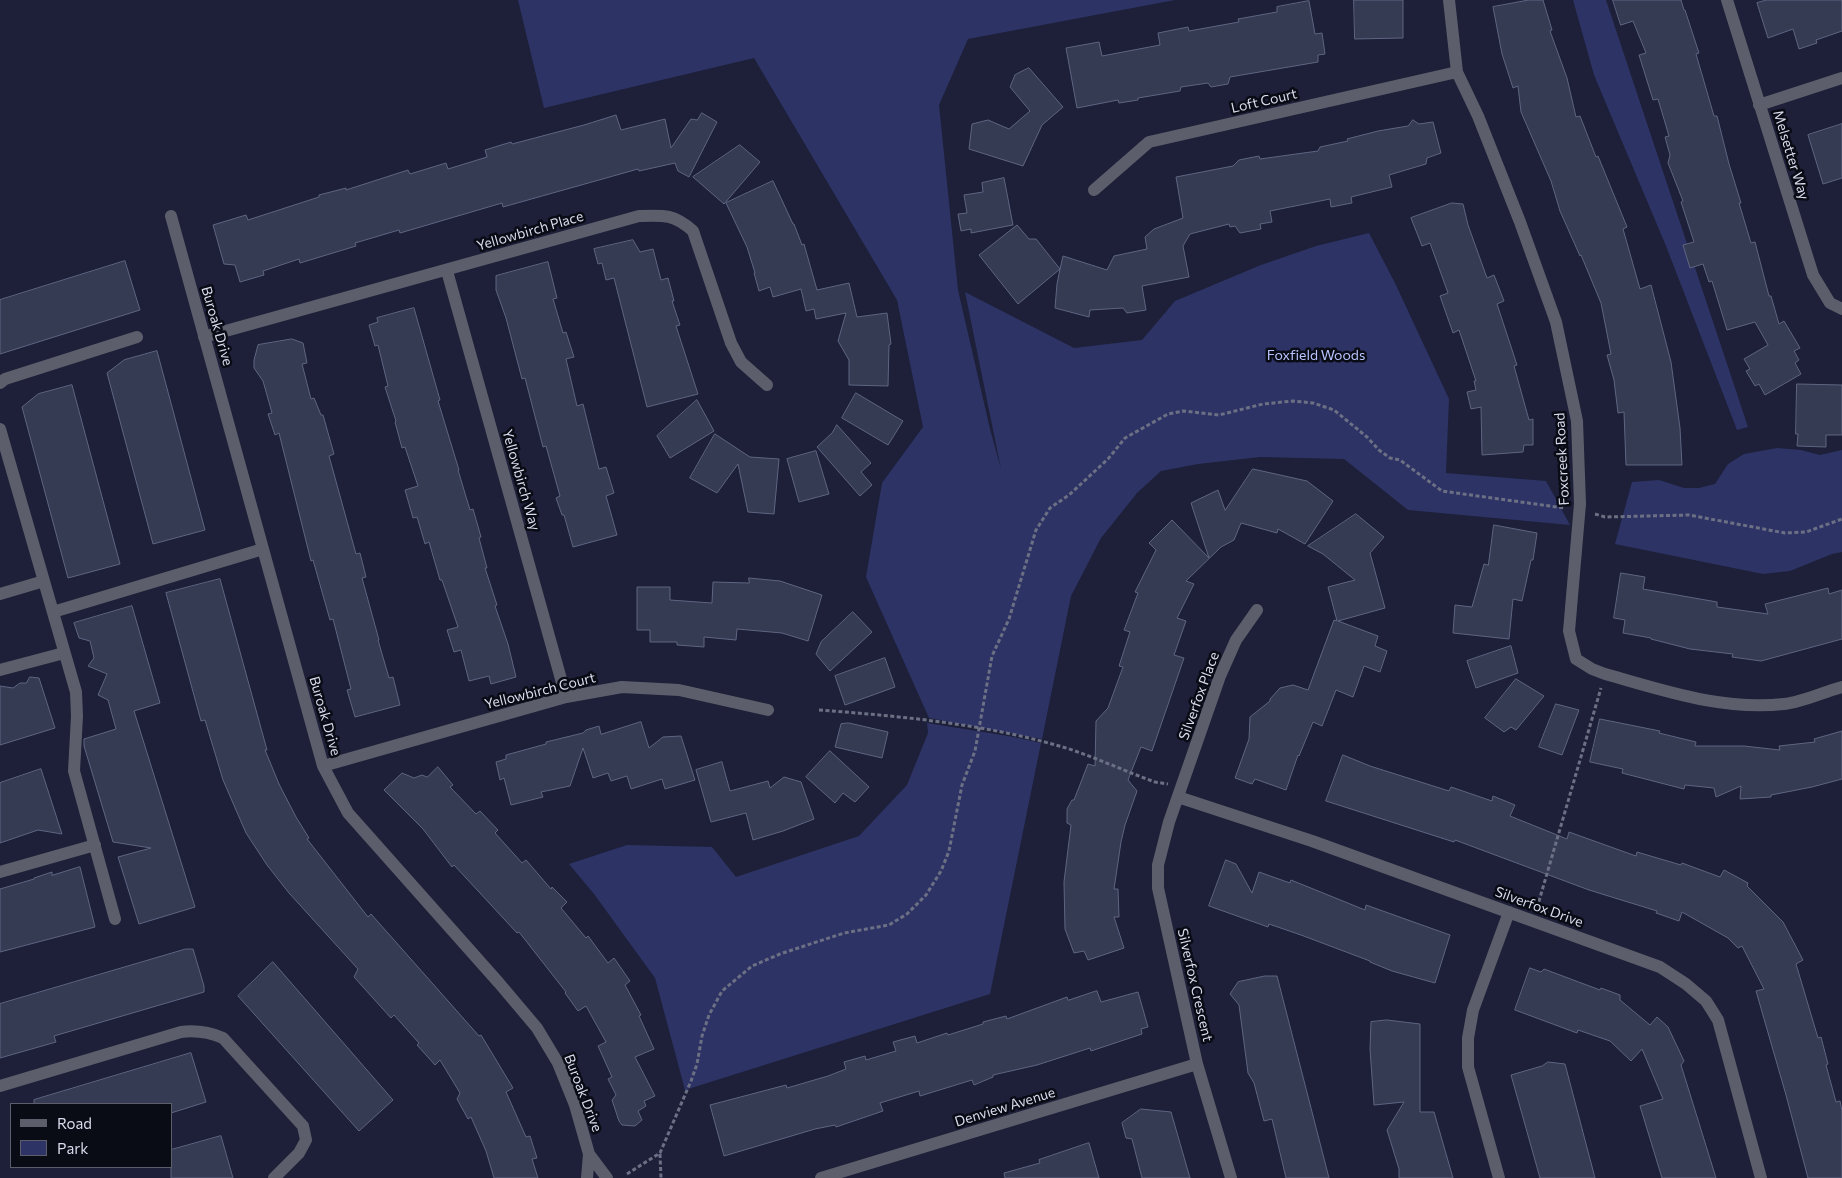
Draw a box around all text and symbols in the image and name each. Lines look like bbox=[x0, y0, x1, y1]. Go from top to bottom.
street label: Loft Court bbox=[1229, 85, 1299, 117]
street label: Melsetter Way bbox=[1769, 108, 1813, 202]
street label: Yellowbirch Place bbox=[475, 208, 585, 254]
street label: Buroak Drive bbox=[198, 284, 236, 368]
park label: Foxfield Woods bbox=[1267, 347, 1365, 363]
street label: Foxcreek Road bbox=[1551, 412, 1573, 506]
street label: Yellowbirch Way bbox=[499, 427, 543, 533]
street label: Silverfox Place bbox=[1175, 650, 1223, 742]
street label: Yellowbirch Court bbox=[483, 669, 597, 713]
street label: Buroak Drive bbox=[306, 674, 344, 758]
street label: Silverfox Drive bbox=[1493, 883, 1585, 931]
street label: Silverfox Crescent bbox=[1174, 927, 1216, 1043]
street label: Buroak Drive bbox=[560, 1052, 606, 1134]
street label: Denview Avenue bbox=[953, 1084, 1057, 1130]
legend bbox=[10, 1103, 172, 1168]
text: Road bbox=[57, 1114, 92, 1132]
text: Park bbox=[57, 1139, 88, 1157]

